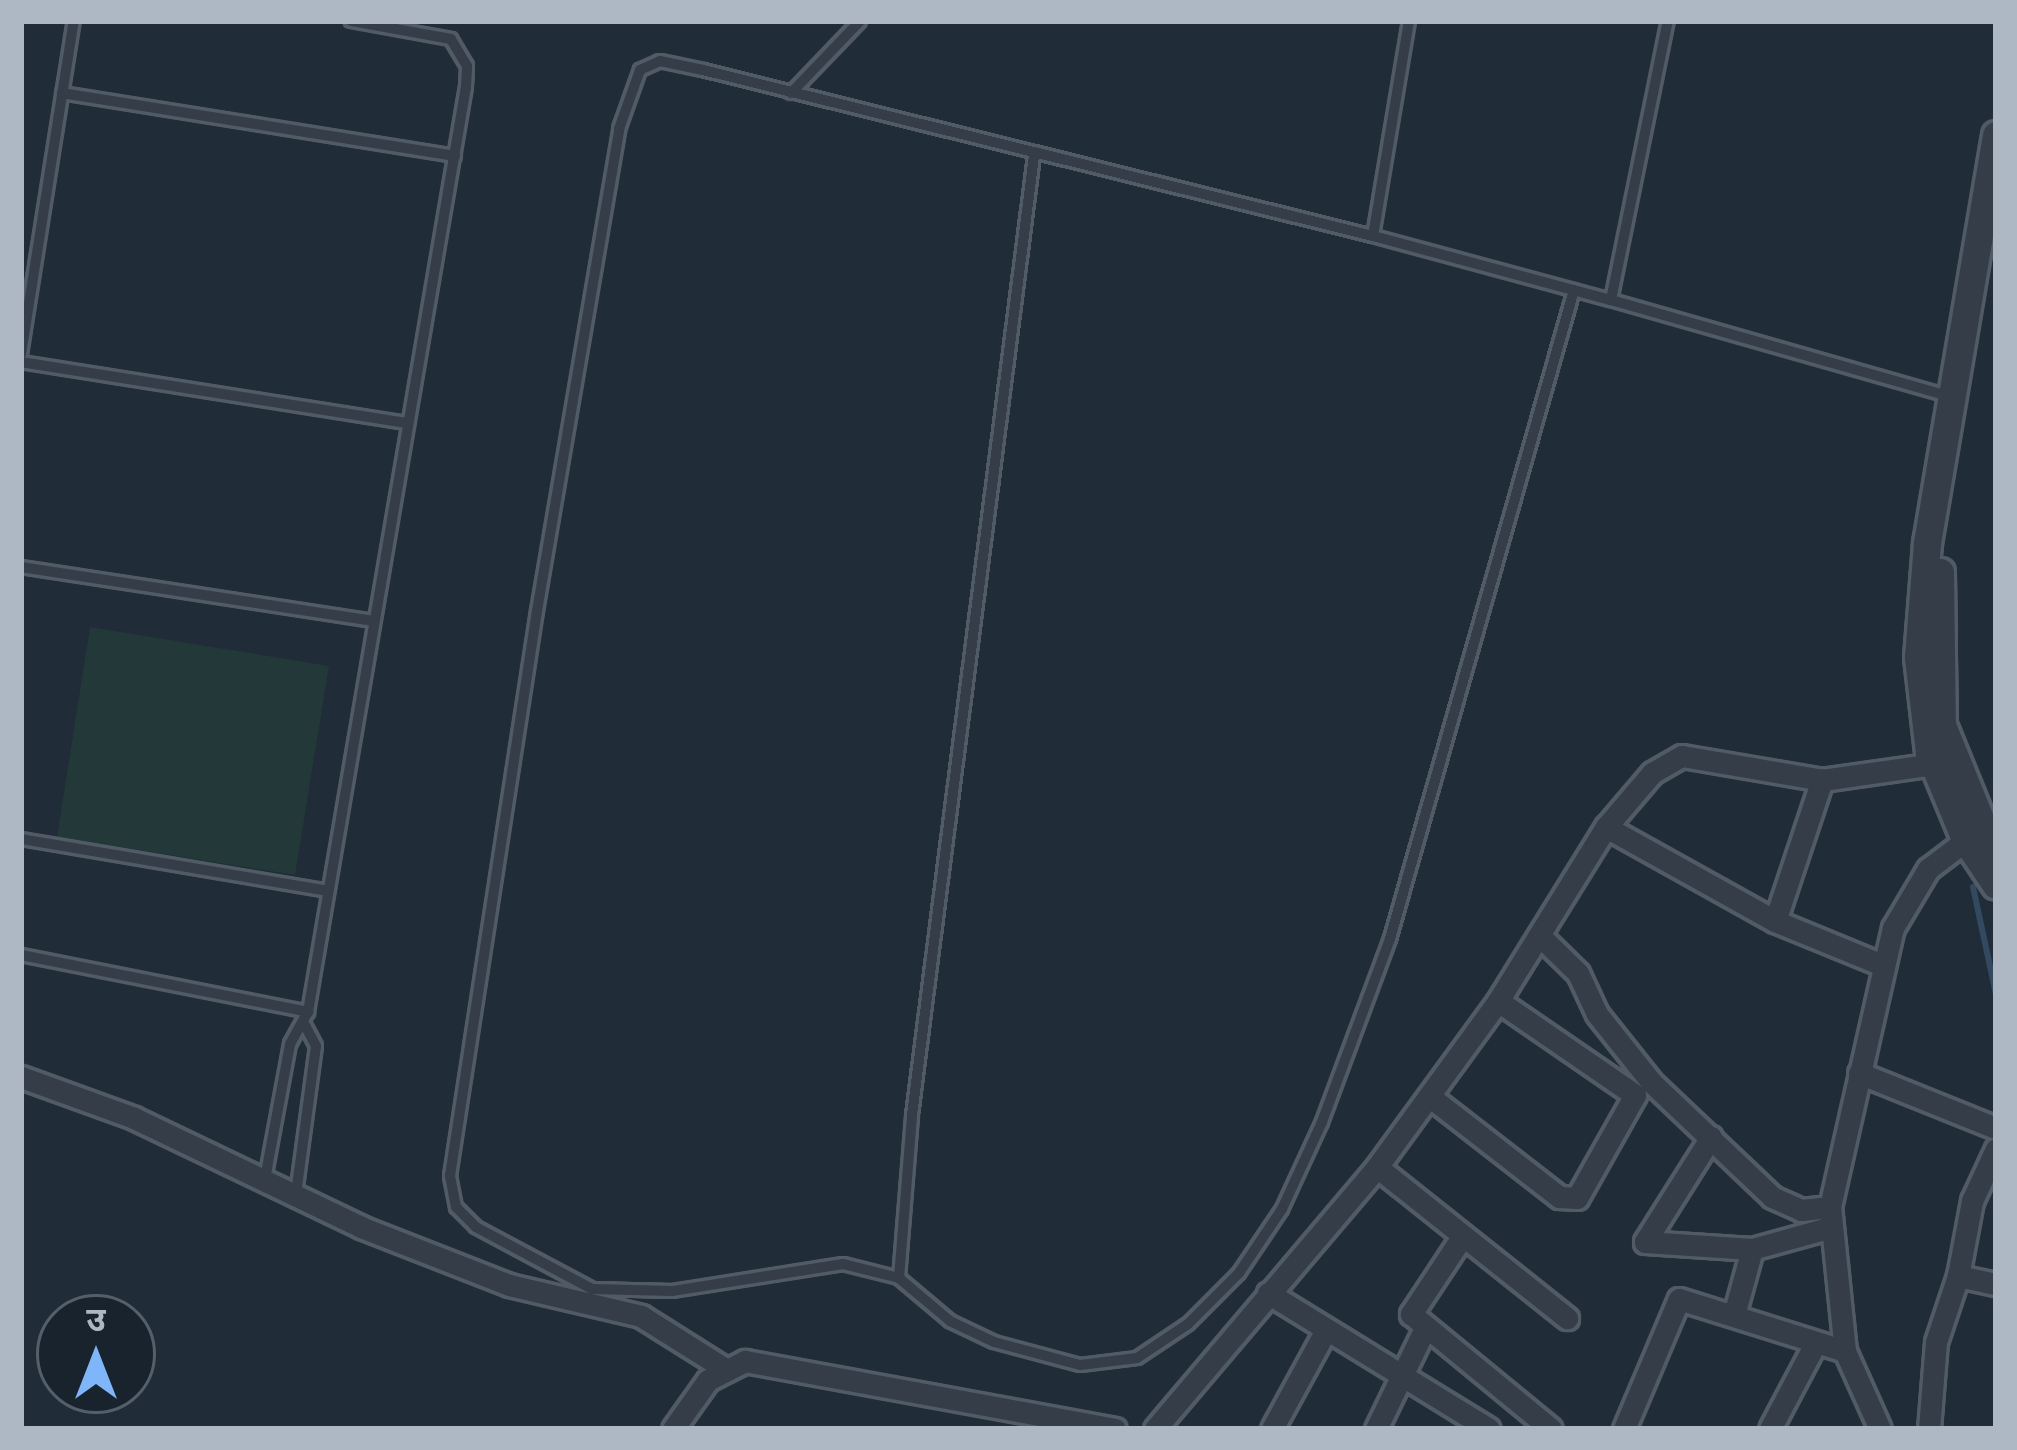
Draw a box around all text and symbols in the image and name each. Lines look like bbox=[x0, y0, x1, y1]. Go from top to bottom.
north arrow bbox=[36, 1294, 156, 1414]
text: उ bbox=[86, 1301, 106, 1341]

